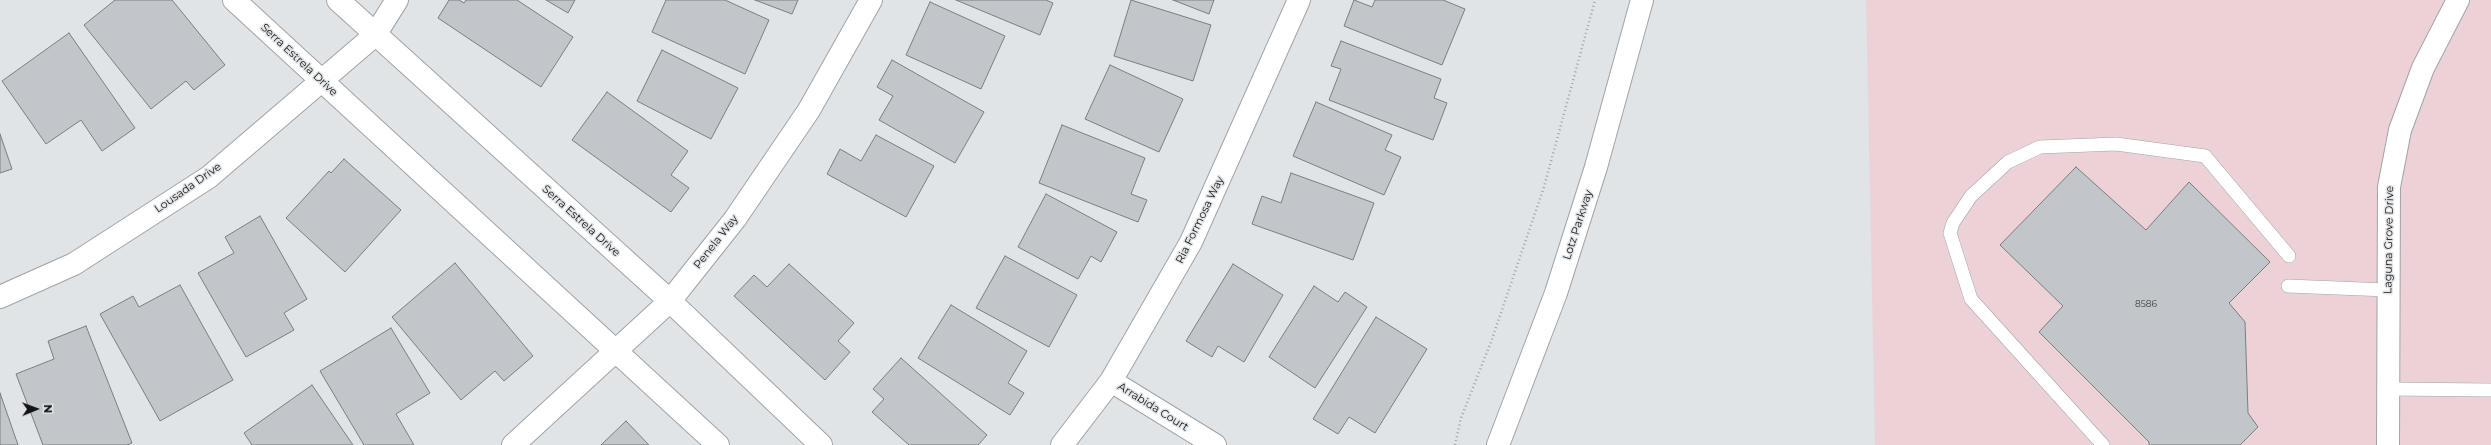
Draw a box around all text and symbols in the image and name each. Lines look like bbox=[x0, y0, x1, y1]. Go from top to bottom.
street label: Serra Estrela Drive bbox=[258, 21, 340, 99]
street label: Lousada Drive bbox=[152, 160, 224, 216]
street label: Ria Formosa Way bbox=[1173, 174, 1227, 266]
street label: Serra Estrela Drive bbox=[539, 183, 623, 259]
street label: Laguna Grove Drive bbox=[2381, 186, 2397, 294]
street label: Lotz Parkway bbox=[1560, 188, 1596, 262]
street label: Penela Way bbox=[691, 212, 741, 272]
house number: 8586 bbox=[2135, 299, 2157, 309]
street label: Arrabida Court bbox=[1115, 380, 1191, 434]
north arrow bbox=[16, 389, 56, 429]
text: N bbox=[41, 404, 55, 413]

